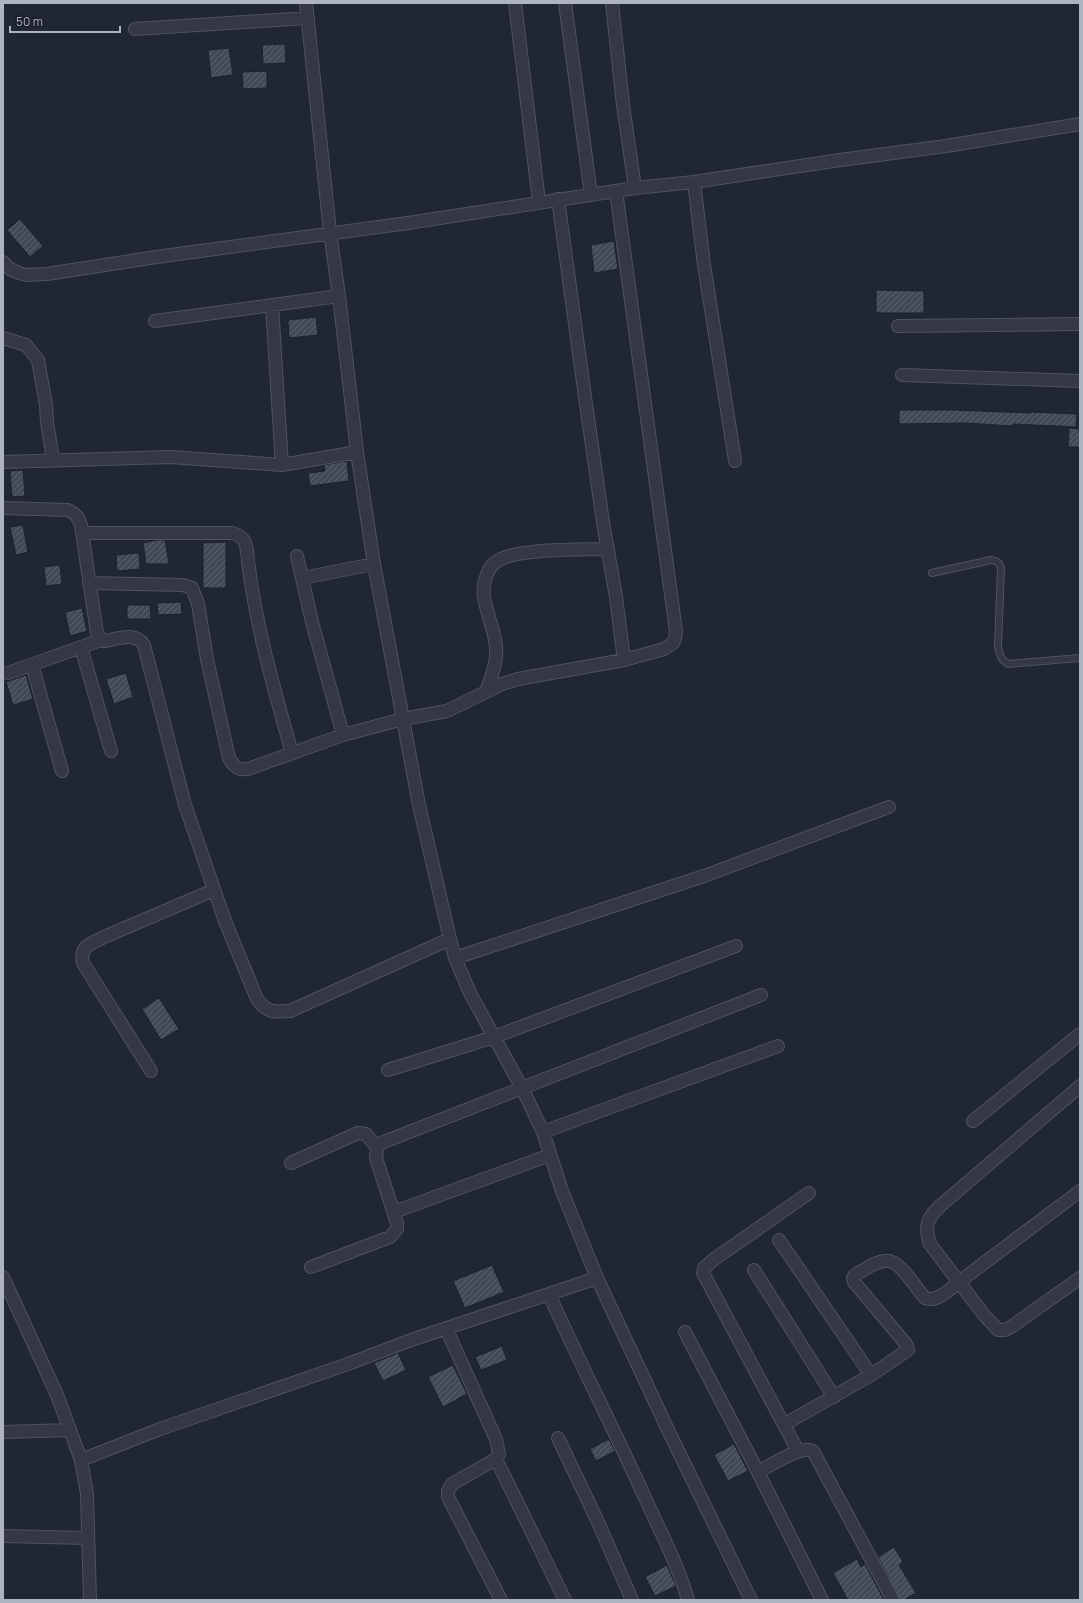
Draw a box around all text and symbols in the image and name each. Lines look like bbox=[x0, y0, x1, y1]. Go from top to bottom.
scale bar bbox=[10, 8, 120, 34]
text: 50 m bbox=[16, 13, 43, 30]

